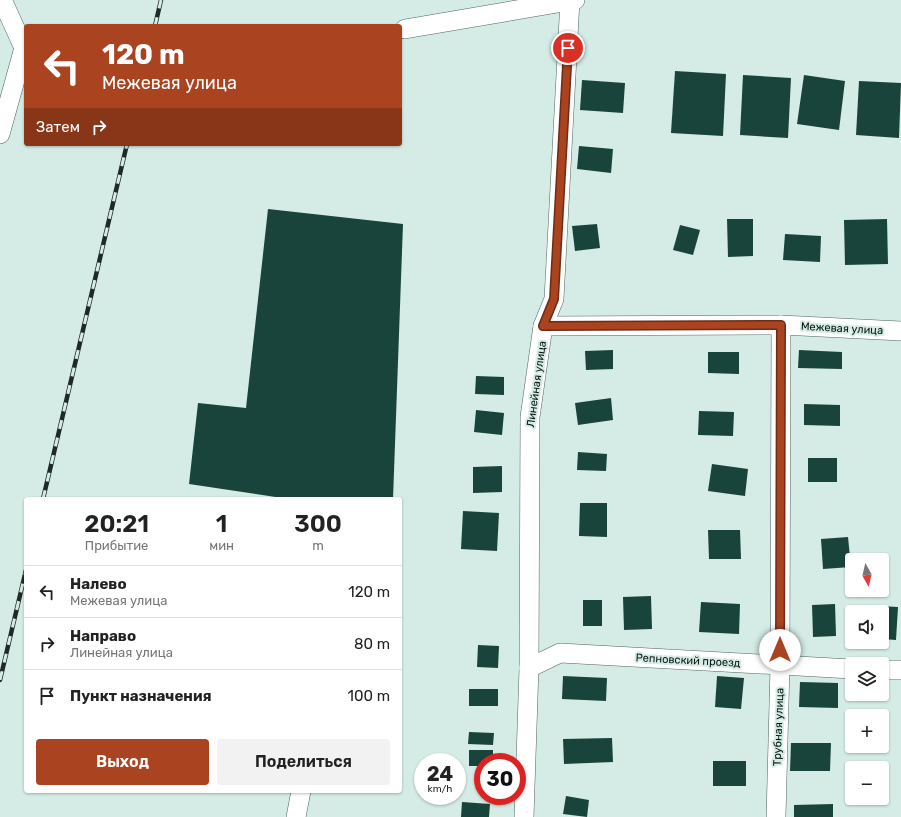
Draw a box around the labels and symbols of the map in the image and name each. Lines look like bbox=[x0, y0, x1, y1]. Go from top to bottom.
pin bbox=[551, 31, 585, 65]
street label: Межевая улица bbox=[800, 320, 883, 337]
street label: Линейная улица bbox=[524, 340, 549, 428]
north arrow bbox=[845, 553, 889, 597]
position arrow bbox=[759, 629, 801, 671]
street label: Репновский проезд bbox=[635, 651, 741, 670]
street label: Трубная улица bbox=[771, 688, 786, 766]
speed limit sign: 30 bbox=[474, 753, 526, 805]

